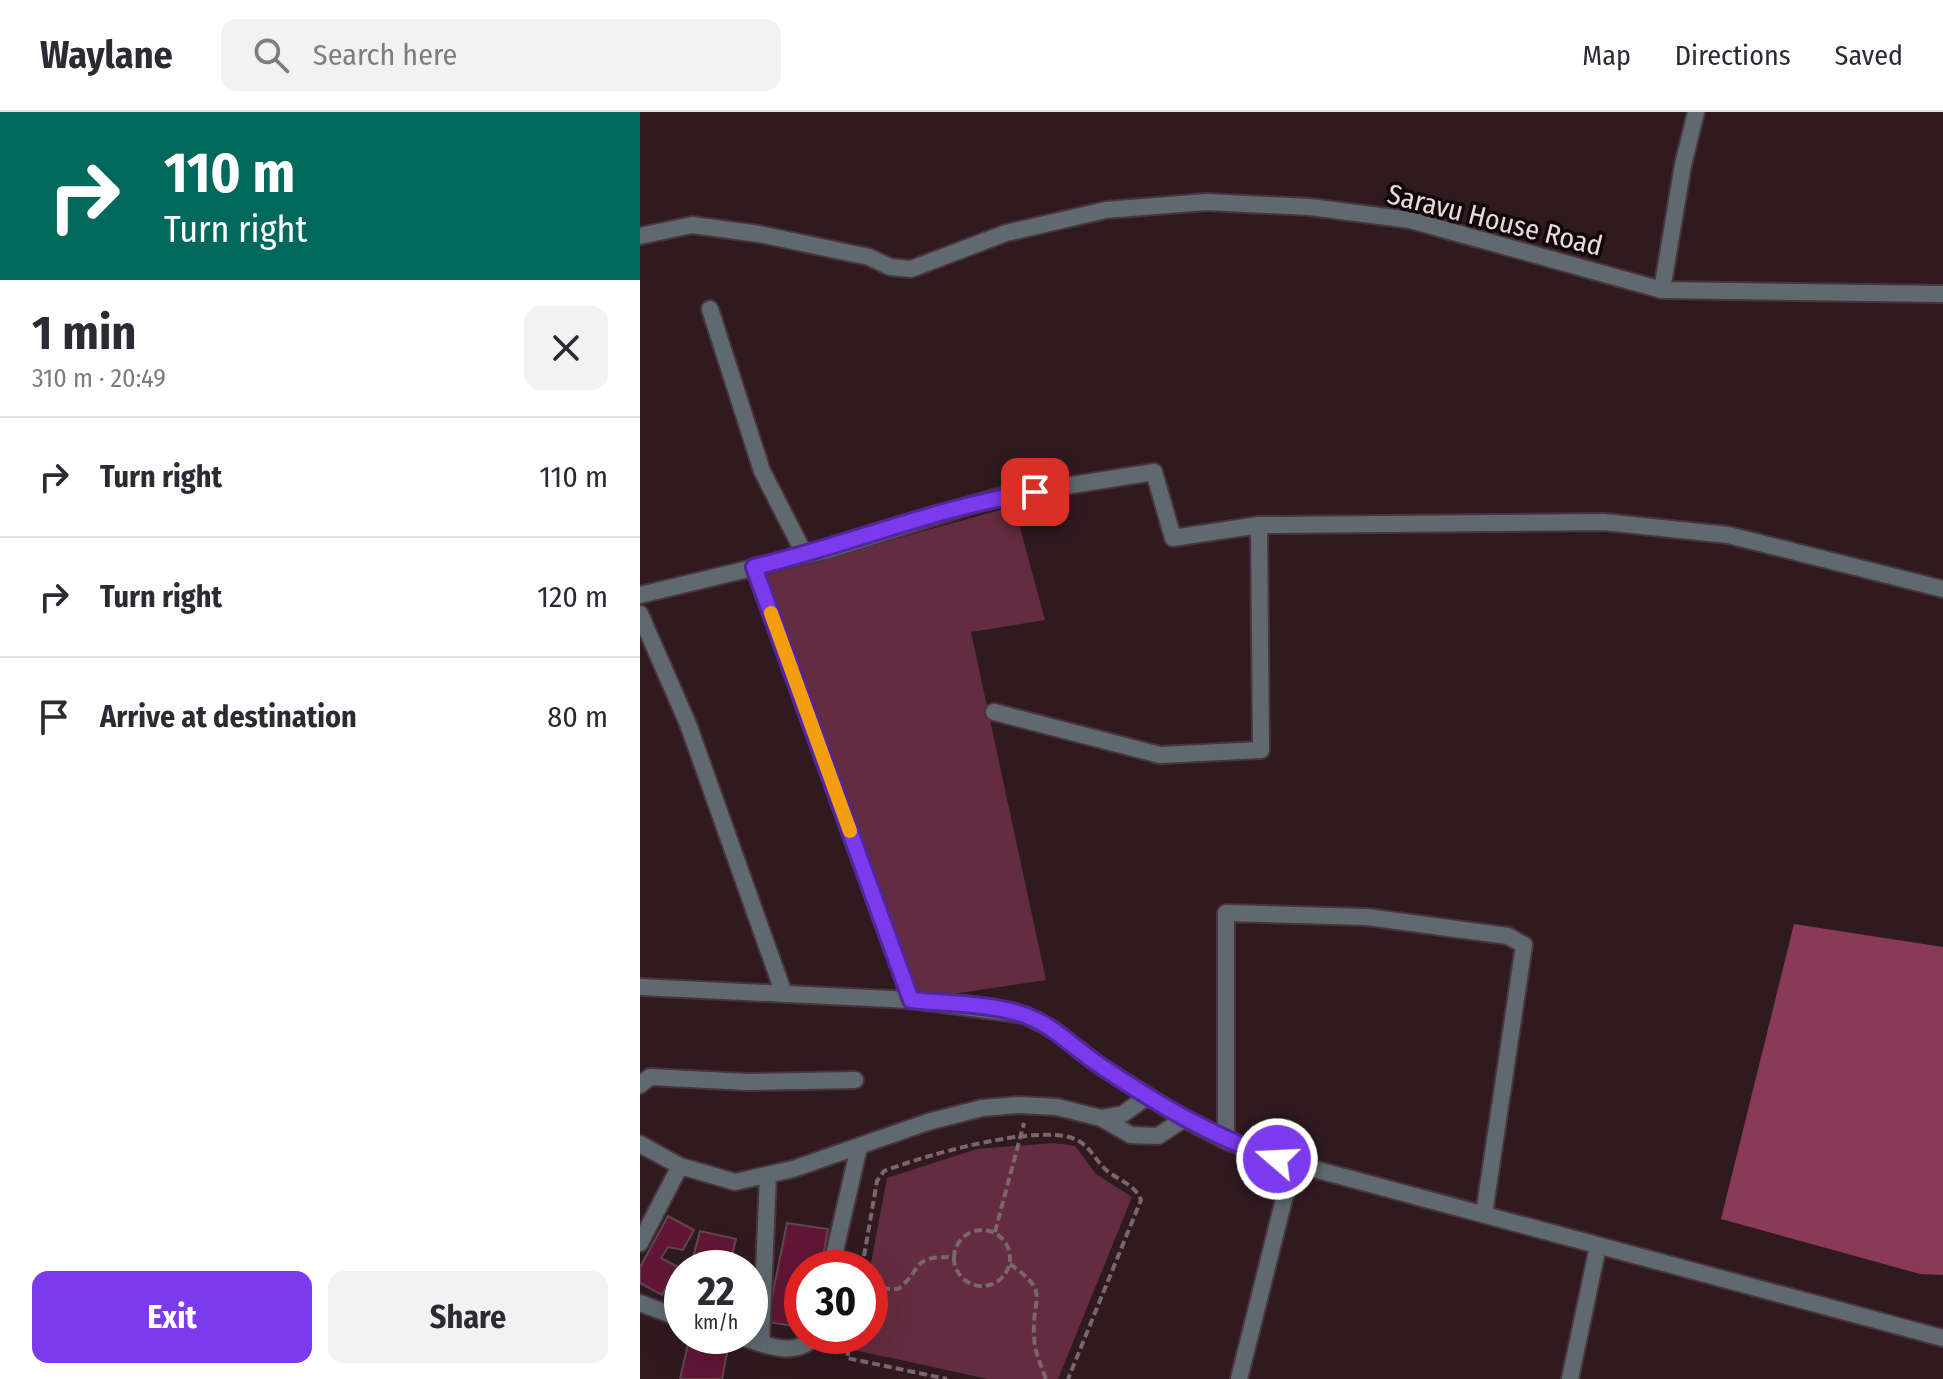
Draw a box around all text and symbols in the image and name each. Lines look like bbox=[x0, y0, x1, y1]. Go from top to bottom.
search box bbox=[221, 19, 781, 91]
text: Waylane bbox=[40, 32, 173, 78]
icon: search bbox=[249, 33, 293, 77]
text: Search here bbox=[313, 37, 457, 73]
text: Map bbox=[1582, 39, 1631, 72]
text: Directions bbox=[1675, 39, 1791, 72]
text: Saved bbox=[1835, 39, 1903, 72]
text: 110 m bbox=[164, 140, 295, 207]
icon: right bbox=[32, 144, 136, 248]
street label: Saravu House Road bbox=[1384, 177, 1606, 263]
text: Turn right bbox=[164, 208, 307, 252]
text: 1 min bbox=[32, 304, 137, 362]
button: close bbox=[524, 306, 608, 390]
text: 310 m · 20:49 bbox=[32, 363, 166, 394]
icon: right bbox=[32, 455, 76, 499]
pin bbox=[1001, 458, 1069, 526]
text: Turn right bbox=[100, 459, 222, 495]
text: 110 m bbox=[539, 459, 608, 495]
icon: arrive bbox=[1013, 470, 1057, 514]
icon: right bbox=[32, 575, 76, 619]
text: Turn right bbox=[100, 579, 222, 615]
text: 120 m bbox=[537, 579, 608, 615]
icon: arrive bbox=[32, 695, 76, 739]
text: Arrive at destination bbox=[100, 699, 357, 735]
text: 80 m bbox=[547, 699, 608, 735]
position arrow bbox=[1235, 1117, 1319, 1201]
speed limit sign: 30 bbox=[784, 1250, 888, 1354]
text: 22 bbox=[697, 1268, 735, 1316]
button: Exit bbox=[32, 1271, 312, 1363]
button: Share bbox=[328, 1271, 608, 1363]
text: km/h bbox=[694, 1310, 738, 1334]

